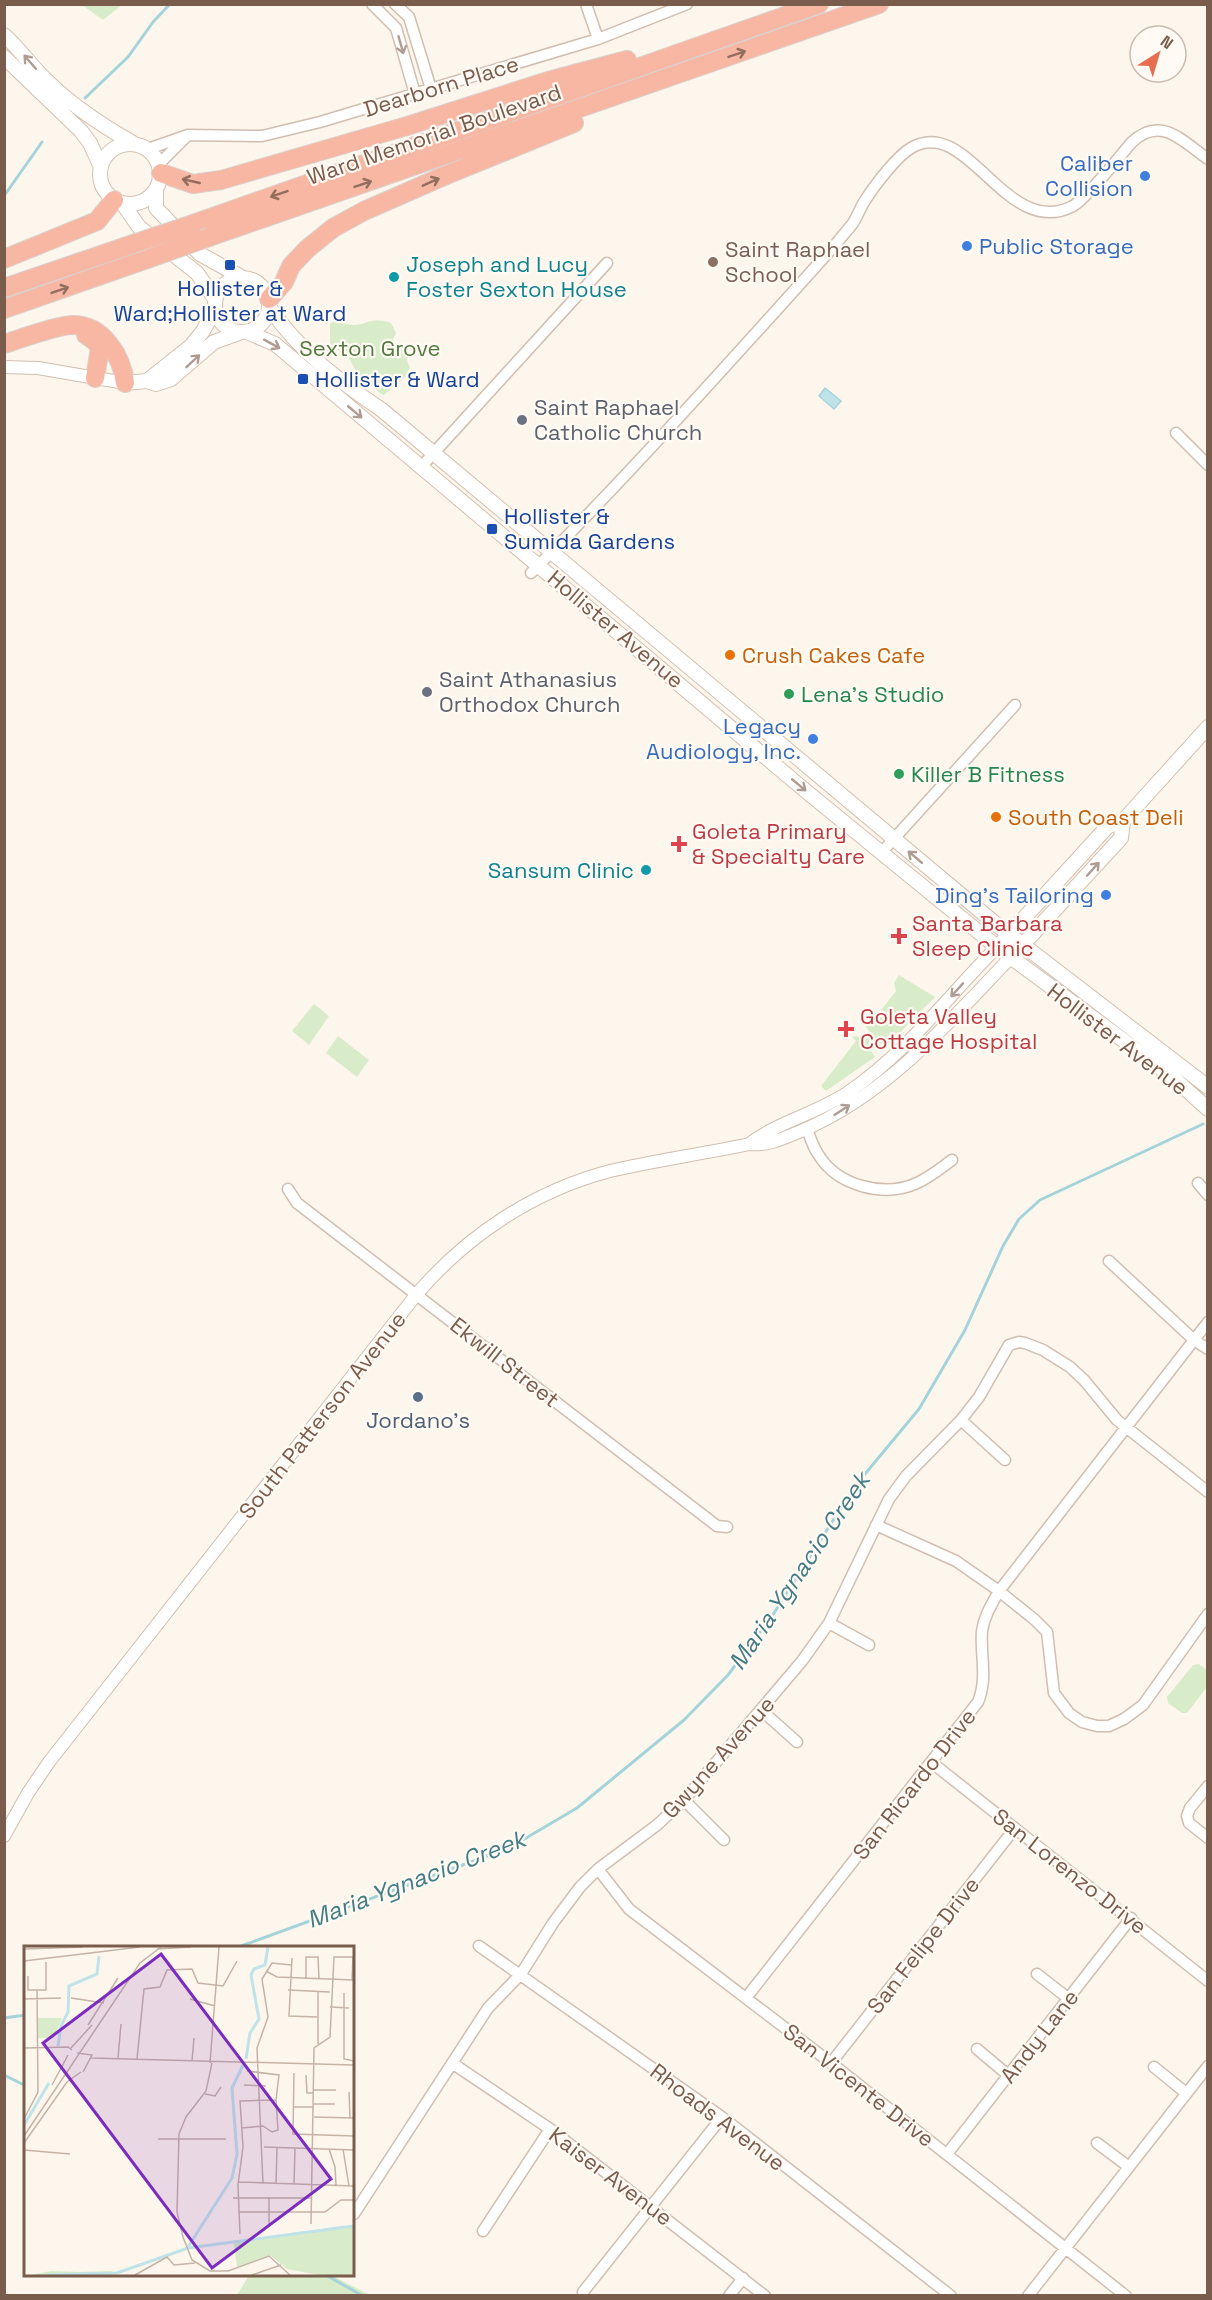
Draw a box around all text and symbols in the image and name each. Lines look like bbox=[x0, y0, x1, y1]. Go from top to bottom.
north arrow bbox=[1128, 24, 1188, 84]
text: N bbox=[1156, 31, 1177, 54]
one-way arrow bbox=[396, 35, 407, 54]
one-way arrow bbox=[727, 48, 746, 59]
street label: Dearborn Place bbox=[360, 49, 522, 123]
one-way arrow bbox=[23, 55, 37, 70]
street label: Ward Memorial Boulevard bbox=[303, 77, 565, 191]
place label: Caliber Collision bbox=[1045, 149, 1133, 202]
marker: Caliber Collision bbox=[1138, 169, 1152, 183]
one-way arrow bbox=[182, 175, 201, 187]
one-way arrow bbox=[422, 176, 440, 187]
one-way arrow bbox=[353, 177, 372, 188]
one-way arrow bbox=[270, 189, 289, 200]
place label: Public Storage bbox=[979, 232, 1134, 260]
place label: Saint Raphael School bbox=[725, 235, 870, 288]
marker: Public Storage bbox=[960, 239, 974, 253]
place label: Joseph and Lucy Foster Sexton House bbox=[406, 250, 627, 303]
marker: Saint Raphael School bbox=[706, 255, 720, 269]
marker: Hollister & Ward;Hollister at Ward bbox=[223, 258, 237, 272]
marker: Joseph and Lucy Foster Sexton House bbox=[387, 270, 401, 284]
place label: Hollister & Ward;Hollister at Ward bbox=[114, 274, 346, 327]
one-way arrow bbox=[50, 283, 69, 294]
park label: Sexton Grove bbox=[299, 334, 441, 362]
one-way arrow bbox=[263, 338, 280, 350]
one-way arrow bbox=[185, 354, 200, 368]
place label: Hollister & Ward bbox=[315, 365, 480, 393]
marker: Hollister & Ward bbox=[296, 372, 310, 386]
place label: Saint Raphael Catholic Church bbox=[534, 393, 702, 446]
one-way arrow bbox=[347, 405, 363, 418]
marker: Saint Raphael Catholic Church bbox=[515, 413, 529, 427]
place label: Hollister & Sumida Gardens bbox=[504, 502, 675, 555]
marker: Hollister & Sumida Gardens bbox=[485, 522, 499, 536]
street label: Hollister Avenue bbox=[542, 564, 690, 694]
place label: Crush Cakes Cafe bbox=[742, 641, 925, 669]
marker: Crush Cakes Cafe bbox=[723, 648, 737, 662]
place label: Saint Athanasius Orthodox Church bbox=[439, 665, 620, 718]
place label: Lena's Studio bbox=[801, 680, 944, 708]
marker: Saint Athanasius Orthodox Church bbox=[420, 685, 434, 699]
marker: Lena's Studio bbox=[782, 687, 796, 701]
place label: Legacy Audiology, Inc. bbox=[646, 712, 801, 765]
marker: Legacy Audiology, Inc. bbox=[806, 732, 820, 746]
place label: Killer B Fitness bbox=[911, 760, 1065, 788]
marker: Killer B Fitness bbox=[892, 767, 906, 781]
one-way arrow bbox=[791, 778, 807, 791]
place label: South Coast Deli bbox=[1008, 803, 1184, 831]
marker: South Coast Deli bbox=[989, 810, 1003, 824]
place label: Goleta Primary & Specialty Care bbox=[692, 817, 865, 870]
marker: Goleta Primary & Specialty Care bbox=[670, 835, 688, 853]
one-way arrow bbox=[908, 850, 923, 864]
place label: Sansum Clinic bbox=[488, 856, 634, 884]
one-way arrow bbox=[1086, 861, 1100, 876]
marker: Sansum Clinic bbox=[639, 863, 653, 877]
place label: Ding's Tailoring bbox=[935, 881, 1094, 909]
marker: Ding's Tailoring bbox=[1099, 888, 1113, 902]
place label: Santa Barbara Sleep Clinic bbox=[912, 909, 1063, 962]
marker: Santa Barbara Sleep Clinic bbox=[890, 927, 908, 945]
street label: Hollister Avenue bbox=[1042, 977, 1194, 1101]
one-way arrow bbox=[950, 982, 964, 997]
place label: Goleta Valley Cottage Hospital bbox=[860, 1002, 1037, 1055]
marker: Goleta Valley Cottage Hospital bbox=[837, 1020, 855, 1038]
one-way arrow bbox=[833, 1104, 850, 1116]
street label: South Patterson Avenue bbox=[232, 1306, 412, 1524]
street label: Ekwill Street bbox=[445, 1311, 565, 1413]
marker: Jordano's bbox=[411, 1390, 425, 1404]
place label: Jordano's bbox=[366, 1406, 470, 1434]
water label: Maria Ygnacio Creek bbox=[721, 1464, 878, 1676]
street label: Gwyne Avenue bbox=[656, 1690, 780, 1824]
street label: San Ricardo Drive bbox=[846, 1703, 982, 1865]
street label: San Lorenzo Drive bbox=[987, 1802, 1153, 1940]
water label: Maria Ygnacio Creek bbox=[302, 1822, 533, 1935]
street label: San Felipe Drive bbox=[861, 1871, 985, 2019]
inset map bbox=[24, 1946, 354, 2276]
street label: Andy Lane bbox=[994, 1983, 1084, 2089]
street label: San Vicente Drive bbox=[778, 2017, 940, 2153]
street label: Rhoads Avenue bbox=[645, 2057, 791, 2177]
street label: Kaiser Avenue bbox=[544, 2120, 678, 2232]

